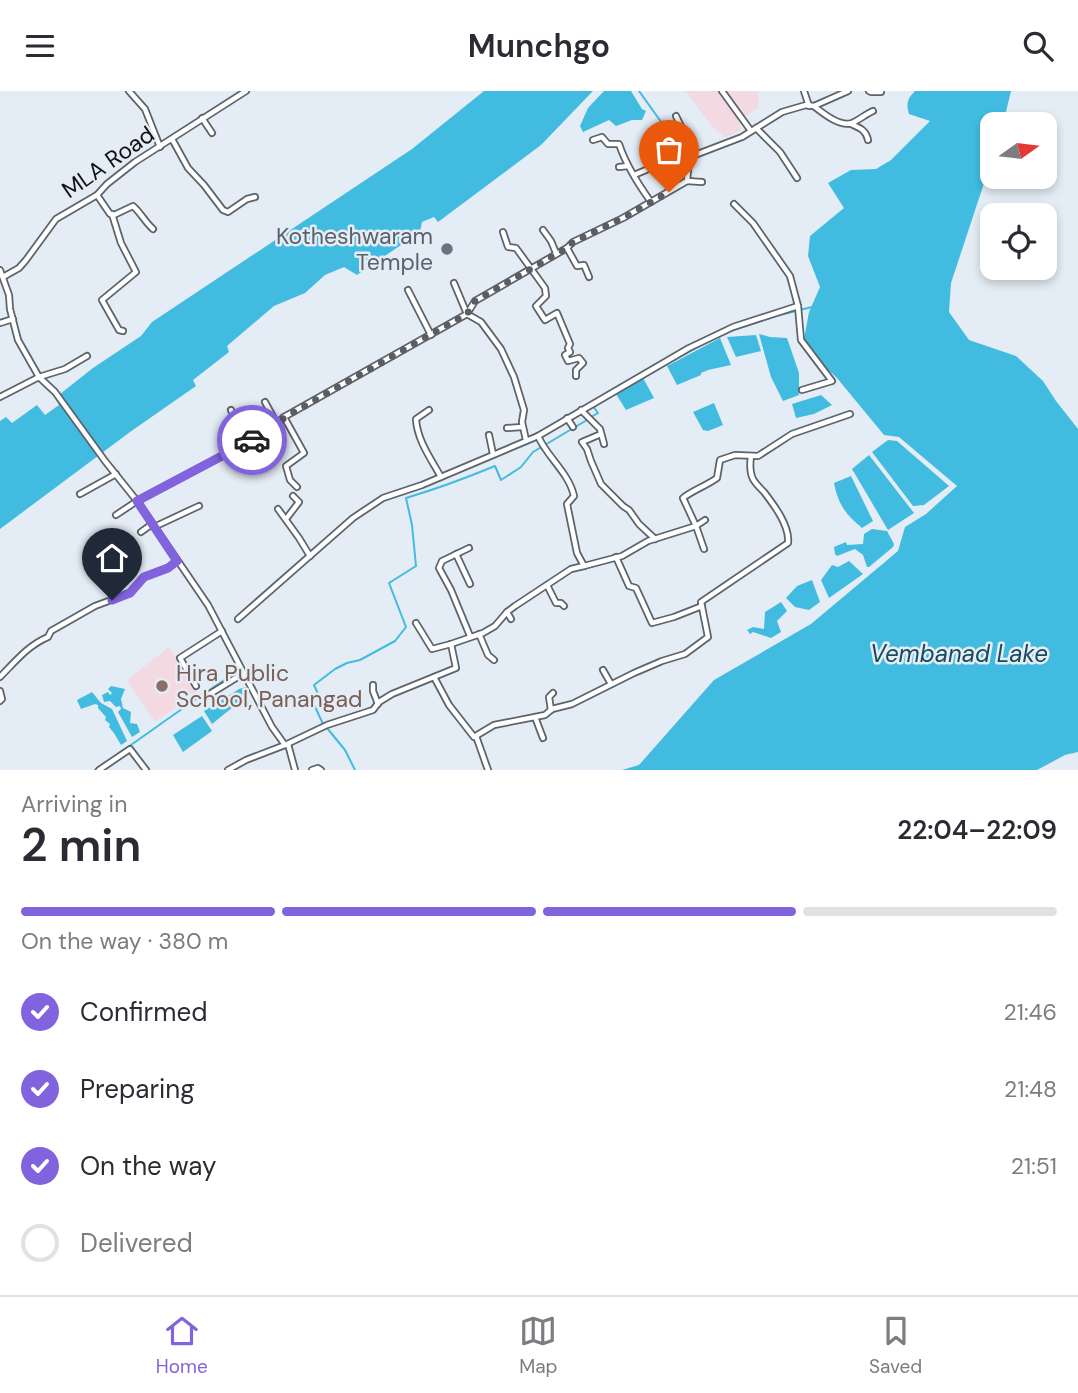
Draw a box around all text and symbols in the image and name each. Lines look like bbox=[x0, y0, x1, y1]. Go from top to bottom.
text: Munchgo bbox=[468, 25, 610, 67]
icon: menu bbox=[21, 27, 59, 65]
icon: search bbox=[1019, 27, 1057, 65]
north arrow bbox=[980, 112, 1057, 189]
map controls bbox=[980, 112, 1057, 280]
street label: MLA Road bbox=[56, 119, 160, 205]
pin bbox=[639, 120, 699, 192]
icon: bag bbox=[650, 131, 688, 169]
button: locate bbox=[980, 203, 1057, 280]
place label: Kotheshwaram Temple bbox=[276, 221, 433, 277]
marker: Kotheshwaram Temple bbox=[439, 241, 455, 257]
courier bbox=[217, 405, 287, 475]
icon: car bbox=[233, 421, 271, 459]
pin bbox=[82, 528, 142, 600]
icon: home bbox=[93, 539, 131, 577]
water label: Vembanad Lake bbox=[870, 638, 1048, 669]
place label: Hira Public School, Panangad bbox=[176, 658, 362, 714]
marker: Hira Public School, Panangad bbox=[154, 678, 170, 694]
text: Arriving in bbox=[21, 789, 127, 819]
text: 22:04–22:09 bbox=[897, 813, 1057, 847]
text: 2 min bbox=[21, 815, 141, 875]
text: On the way · 380 m bbox=[21, 926, 228, 956]
icon: check bbox=[21, 993, 59, 1031]
text: Confirmed bbox=[80, 995, 207, 1029]
text: 21:46 bbox=[1004, 997, 1057, 1027]
icon: check bbox=[21, 1070, 59, 1108]
text: Preparing bbox=[80, 1072, 195, 1106]
text: 21:48 bbox=[1004, 1074, 1057, 1104]
icon: check bbox=[21, 1147, 59, 1185]
text: On the way bbox=[80, 1149, 216, 1183]
text: 21:51 bbox=[1011, 1151, 1057, 1181]
text: Delivered bbox=[80, 1226, 193, 1260]
tab: Home bbox=[156, 1312, 208, 1379]
tab: Map bbox=[519, 1312, 557, 1379]
tab: Saved bbox=[869, 1312, 922, 1379]

